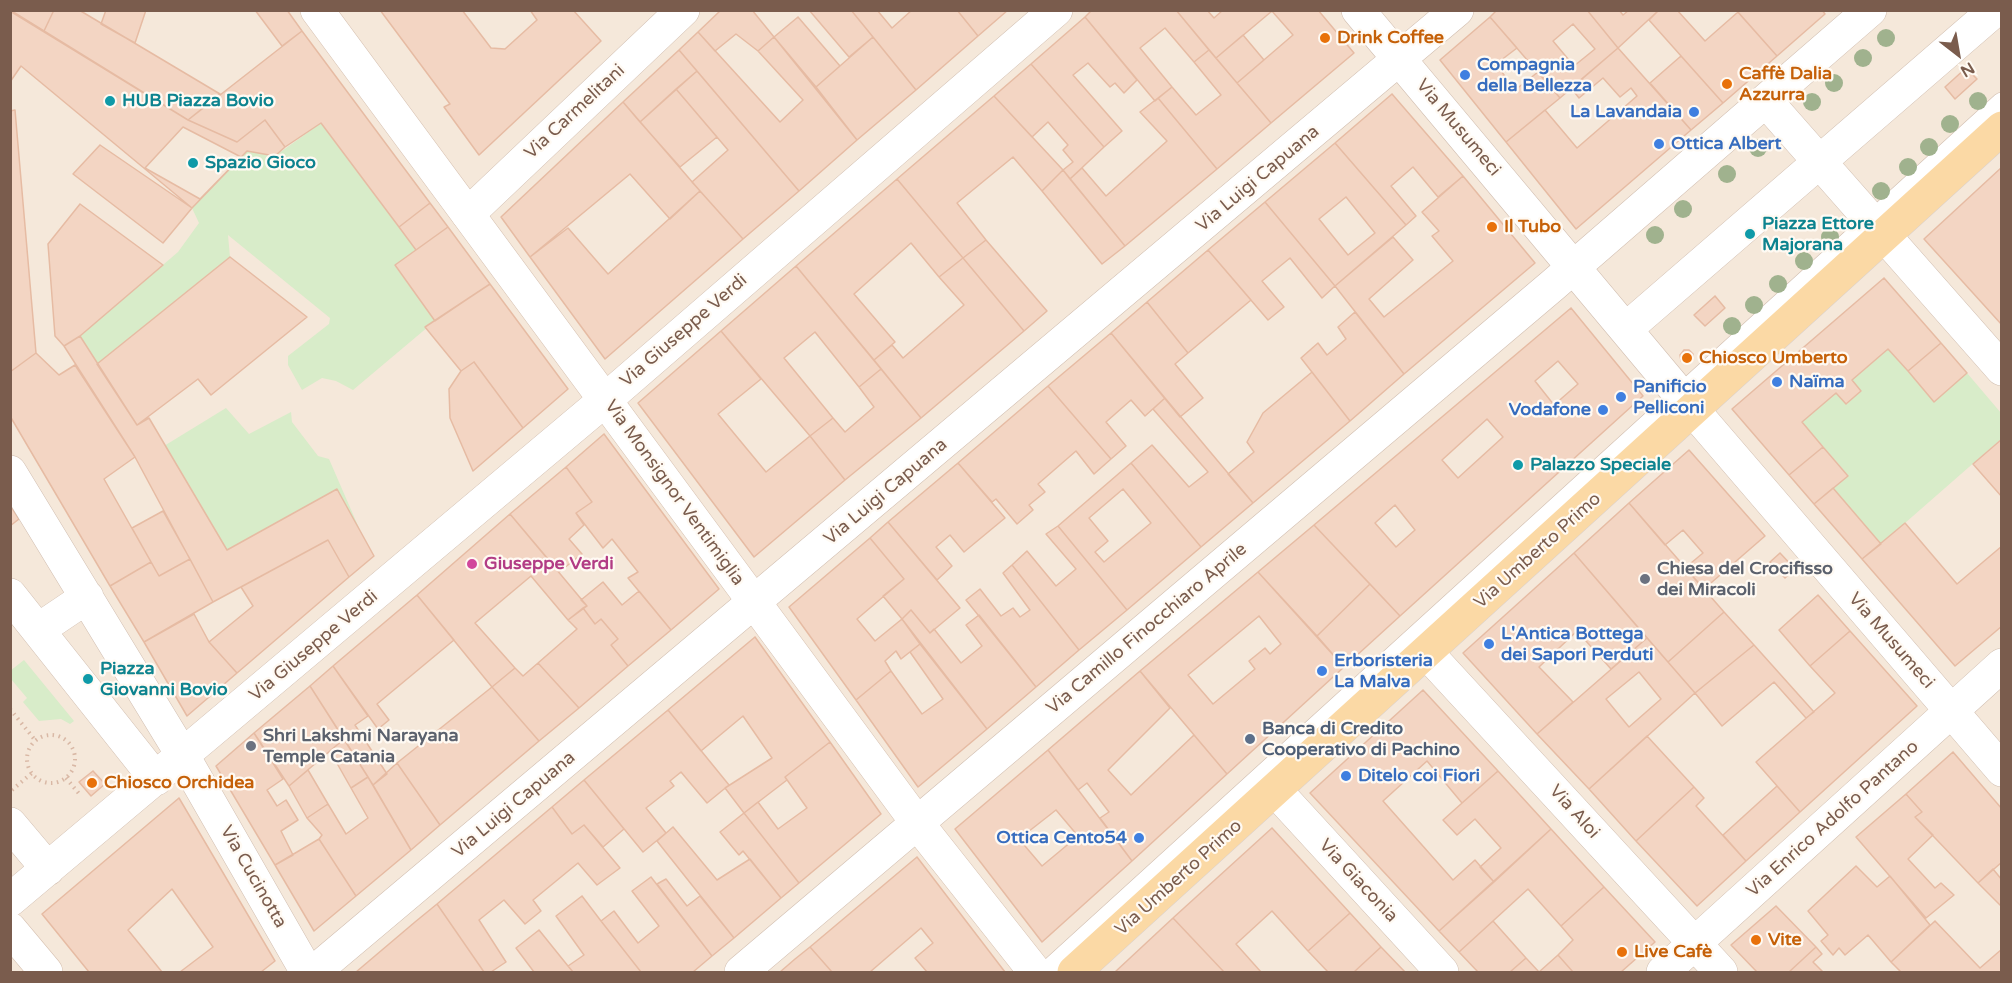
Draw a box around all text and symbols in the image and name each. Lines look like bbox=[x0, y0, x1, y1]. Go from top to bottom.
north arrow bbox=[1928, 24, 1988, 84]
place label: Drink Coffee bbox=[1337, 27, 1444, 49]
marker: Drink Coffee bbox=[1318, 31, 1332, 45]
place label: Compagnia della Bellezza bbox=[1477, 54, 1592, 97]
text: N bbox=[1957, 58, 1978, 81]
street label: Via Carmelitani bbox=[520, 60, 630, 164]
place label: Caffè Dalia Azzurra bbox=[1739, 63, 1832, 106]
marker: Compagnia della Bellezza bbox=[1458, 68, 1472, 82]
street label: Via Musumeci bbox=[1411, 75, 1505, 181]
marker: Caffè Dalia Azzurra bbox=[1720, 77, 1734, 91]
place label: HUB Piazza Bovio bbox=[122, 90, 274, 112]
marker: HUB Piazza Bovio bbox=[103, 94, 117, 108]
place label: La Lavandaia bbox=[1570, 101, 1682, 123]
marker: La Lavandaia bbox=[1687, 105, 1701, 119]
street label: Via Luigi Capuana bbox=[1192, 121, 1324, 237]
place label: Ottica Albert bbox=[1671, 133, 1781, 155]
marker: Ottica Albert bbox=[1652, 137, 1666, 151]
place label: Spazio Gioco bbox=[205, 152, 316, 174]
marker: Spazio Gioco bbox=[186, 156, 200, 170]
place label: Piazza Ettore Majorana bbox=[1762, 213, 1874, 256]
place label: Il Tubo bbox=[1504, 216, 1561, 238]
marker: Il Tubo bbox=[1485, 220, 1499, 234]
marker: Piazza Ettore Majorana bbox=[1743, 227, 1757, 241]
street label: Via Giuseppe Verdi bbox=[616, 270, 752, 392]
place label: Chiosco Umberto bbox=[1699, 347, 1848, 369]
marker: Chiosco Umberto bbox=[1680, 351, 1694, 365]
place label: Naïma bbox=[1789, 371, 1845, 393]
marker: Naïma bbox=[1770, 375, 1784, 389]
place label: Panificio Pelliconi bbox=[1633, 376, 1707, 418]
marker: Panificio Pelliconi bbox=[1614, 390, 1628, 404]
street label: Via Monsignor Ventimiglia bbox=[599, 396, 749, 590]
place label: Vodafone bbox=[1509, 399, 1591, 421]
marker: Vodafone bbox=[1596, 403, 1610, 417]
street label: Via Luigi Capuana bbox=[820, 434, 952, 550]
place label: Palazzo Speciale bbox=[1530, 454, 1671, 476]
marker: Palazzo Speciale bbox=[1511, 458, 1525, 472]
street label: Via Umberto Primo bbox=[1470, 488, 1606, 614]
street label: Via Camillo Finocchiaro Aprile bbox=[1043, 539, 1251, 719]
place label: Giuseppe Verdi bbox=[484, 553, 614, 575]
marker: Giuseppe Verdi bbox=[465, 557, 479, 571]
place label: Chiesa del Crocifisso dei Miracoli bbox=[1657, 558, 1833, 600]
marker: Chiesa del Crocifisso dei Miracoli bbox=[1638, 572, 1652, 586]
street label: Via Giuseppe Verdi bbox=[245, 586, 383, 706]
street label: Via Musumeci bbox=[1843, 589, 1939, 693]
place label: L'Antica Bottega dei Sapori Perduti bbox=[1501, 623, 1654, 666]
marker: L'Antica Bottega dei Sapori Perduti bbox=[1482, 637, 1496, 651]
place label: Erboristeria La Malva bbox=[1334, 650, 1433, 692]
place label: Piazza Giovanni Bovio bbox=[100, 658, 228, 700]
marker: Erboristeria La Malva bbox=[1315, 664, 1329, 678]
marker: Piazza Giovanni Bovio bbox=[81, 672, 95, 686]
place label: Banca di Credito Cooperativo di Pachino bbox=[1262, 718, 1460, 760]
place label: Shri Lakshmi Narayana Temple Catania bbox=[263, 725, 459, 768]
marker: Banca di Credito Cooperativo di Pachino bbox=[1243, 732, 1257, 746]
street label: Via Enrico Adolfo Pantano bbox=[1743, 736, 1923, 902]
marker: Shri Lakshmi Narayana Temple Catania bbox=[244, 739, 258, 753]
street label: Via Luigi Capuana bbox=[448, 747, 580, 863]
place label: Ditelo coi Fiori bbox=[1358, 765, 1480, 787]
marker: Ditelo coi Fiori bbox=[1339, 769, 1353, 783]
place label: Chiosco Orchidea bbox=[104, 772, 254, 794]
marker: Chiosco Orchidea bbox=[85, 776, 99, 790]
street label: Via Aloi bbox=[1544, 781, 1604, 843]
street label: Via Umberto Primo bbox=[1111, 815, 1247, 941]
street label: Via Cucinotta bbox=[215, 822, 291, 932]
place label: Ottica Cento54 bbox=[996, 827, 1127, 849]
marker: Ottica Cento54 bbox=[1132, 831, 1146, 845]
street label: Via Giaconia bbox=[1314, 835, 1402, 927]
place label: Vite bbox=[1768, 929, 1802, 951]
marker: Vite bbox=[1749, 933, 1763, 947]
place label: Live Cafè bbox=[1634, 941, 1712, 963]
marker: Live Cafè bbox=[1615, 945, 1629, 959]

